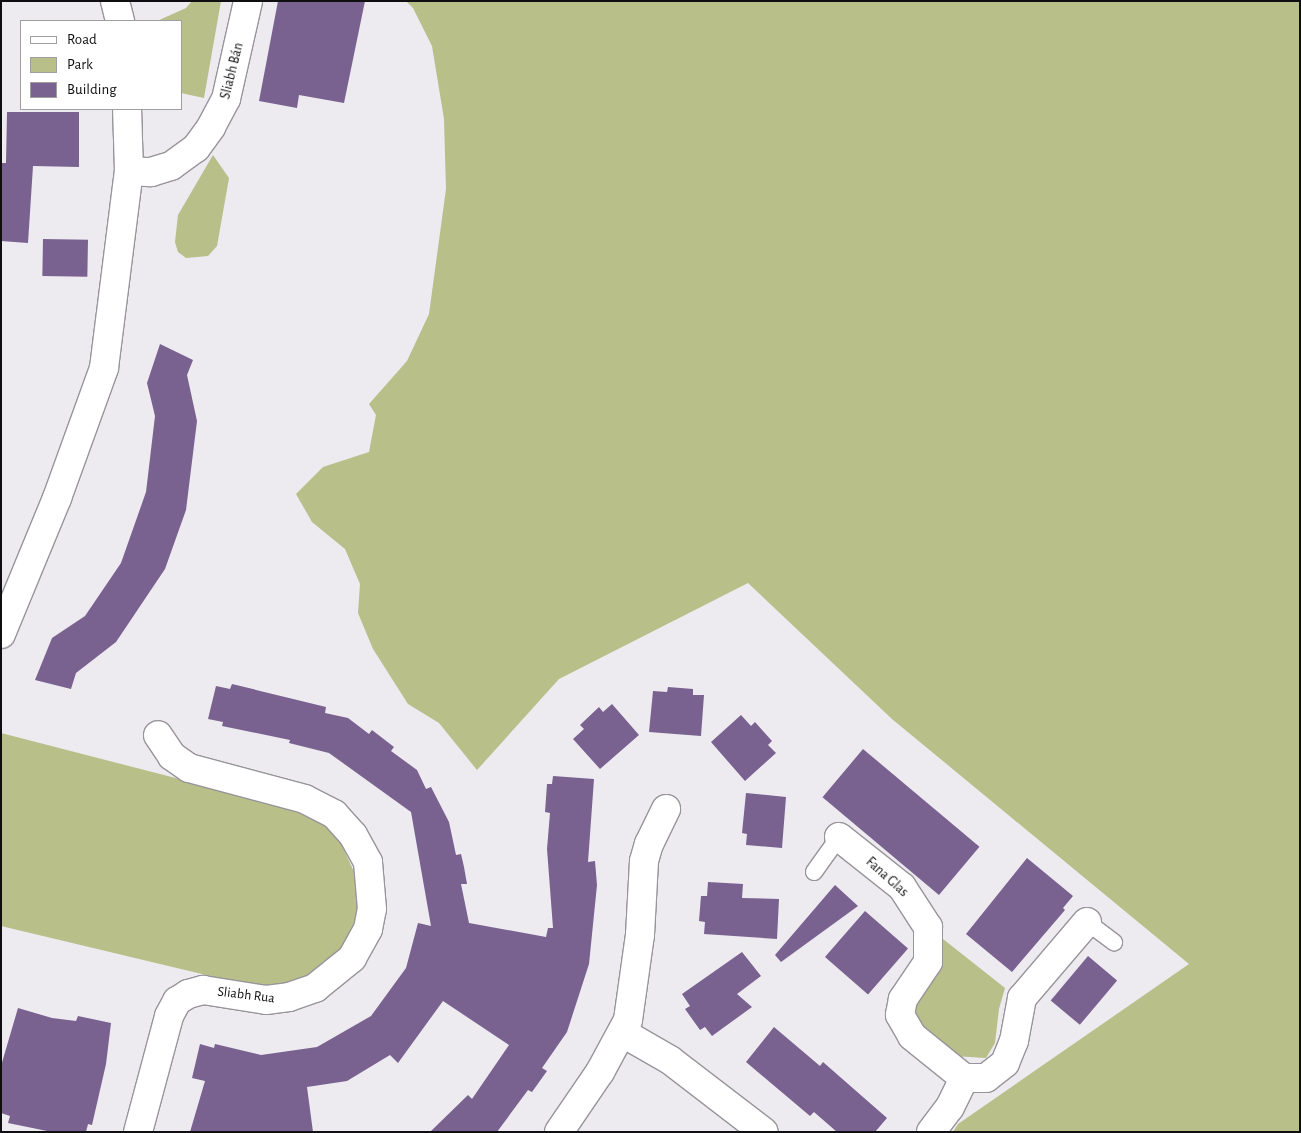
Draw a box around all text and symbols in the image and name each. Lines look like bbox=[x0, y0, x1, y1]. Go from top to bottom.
legend bbox=[20, 20, 182, 110]
text: Road bbox=[67, 32, 97, 47]
street label: Sliabh Bán bbox=[217, 41, 247, 101]
text: Park bbox=[67, 57, 93, 72]
text: Building bbox=[67, 82, 117, 97]
street label: Fana Glas bbox=[862, 854, 912, 900]
street label: Sliabh Rua bbox=[216, 983, 276, 1007]

